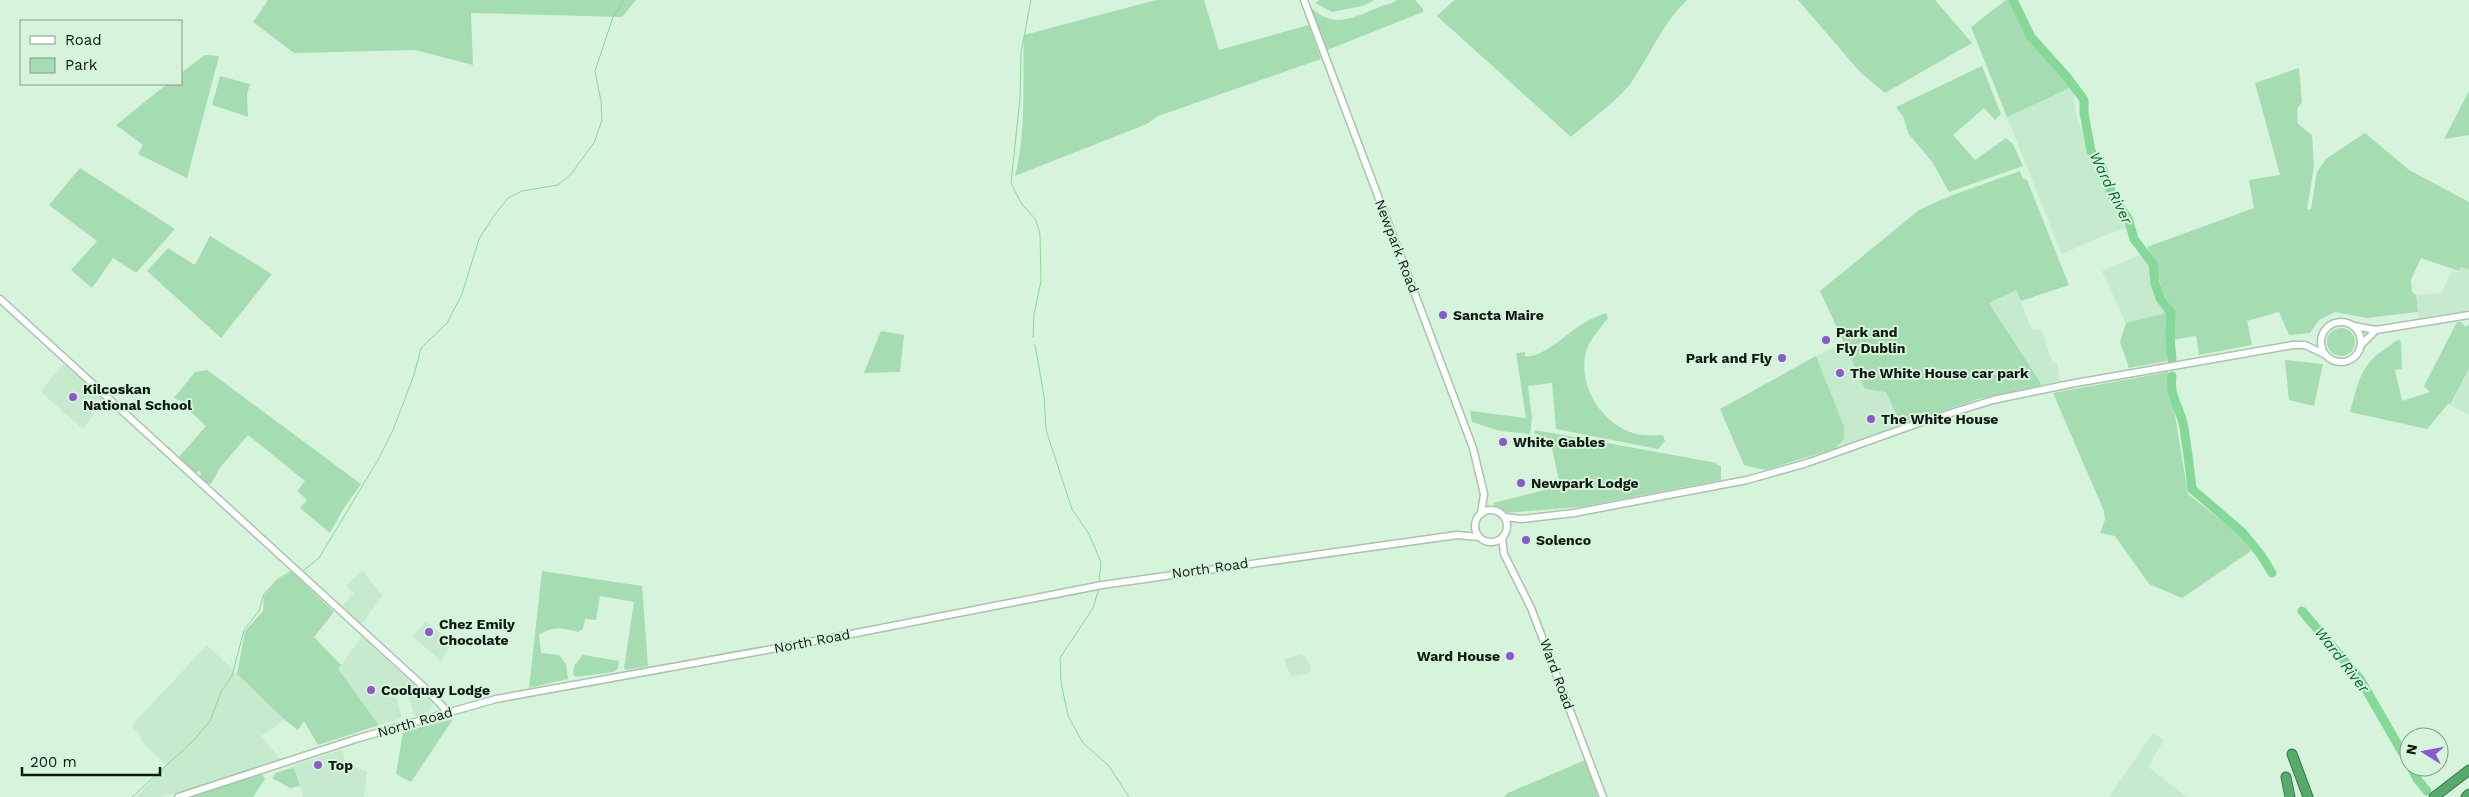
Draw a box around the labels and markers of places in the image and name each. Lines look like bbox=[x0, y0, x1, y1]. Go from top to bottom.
place label: Sancta Maire bbox=[1453, 307, 1544, 323]
marker: Sancta Maire bbox=[1437, 309, 1449, 321]
place label: Park and Fly Dublin bbox=[1836, 324, 1905, 356]
marker: Park and Fly Dublin bbox=[1820, 334, 1832, 346]
place label: Park and Fly bbox=[1686, 350, 1772, 366]
marker: Park and Fly bbox=[1776, 352, 1788, 364]
place label: The White House car park bbox=[1850, 365, 2029, 381]
marker: The White House car park bbox=[1834, 367, 1846, 379]
place label: Kilcoskan National School bbox=[83, 381, 192, 413]
marker: Kilcoskan National School bbox=[67, 391, 79, 403]
place label: The White House bbox=[1881, 411, 1998, 427]
marker: The White House bbox=[1865, 413, 1877, 425]
place label: White Gables bbox=[1513, 434, 1606, 450]
marker: White Gables bbox=[1497, 436, 1509, 448]
place label: Newpark Lodge bbox=[1531, 475, 1639, 491]
marker: Newpark Lodge bbox=[1515, 477, 1527, 489]
place label: Solenco bbox=[1536, 532, 1591, 548]
marker: Solenco bbox=[1520, 534, 1532, 546]
place label: Chez Emily Chocolate bbox=[439, 616, 515, 648]
marker: Chez Emily Chocolate bbox=[423, 626, 435, 638]
place label: Ward House bbox=[1417, 648, 1500, 664]
marker: Ward House bbox=[1504, 650, 1516, 662]
place label: Coolquay Lodge bbox=[381, 682, 490, 698]
marker: Coolquay Lodge bbox=[365, 684, 377, 696]
place label: Top bbox=[328, 757, 353, 773]
marker: Top bbox=[312, 759, 324, 771]

